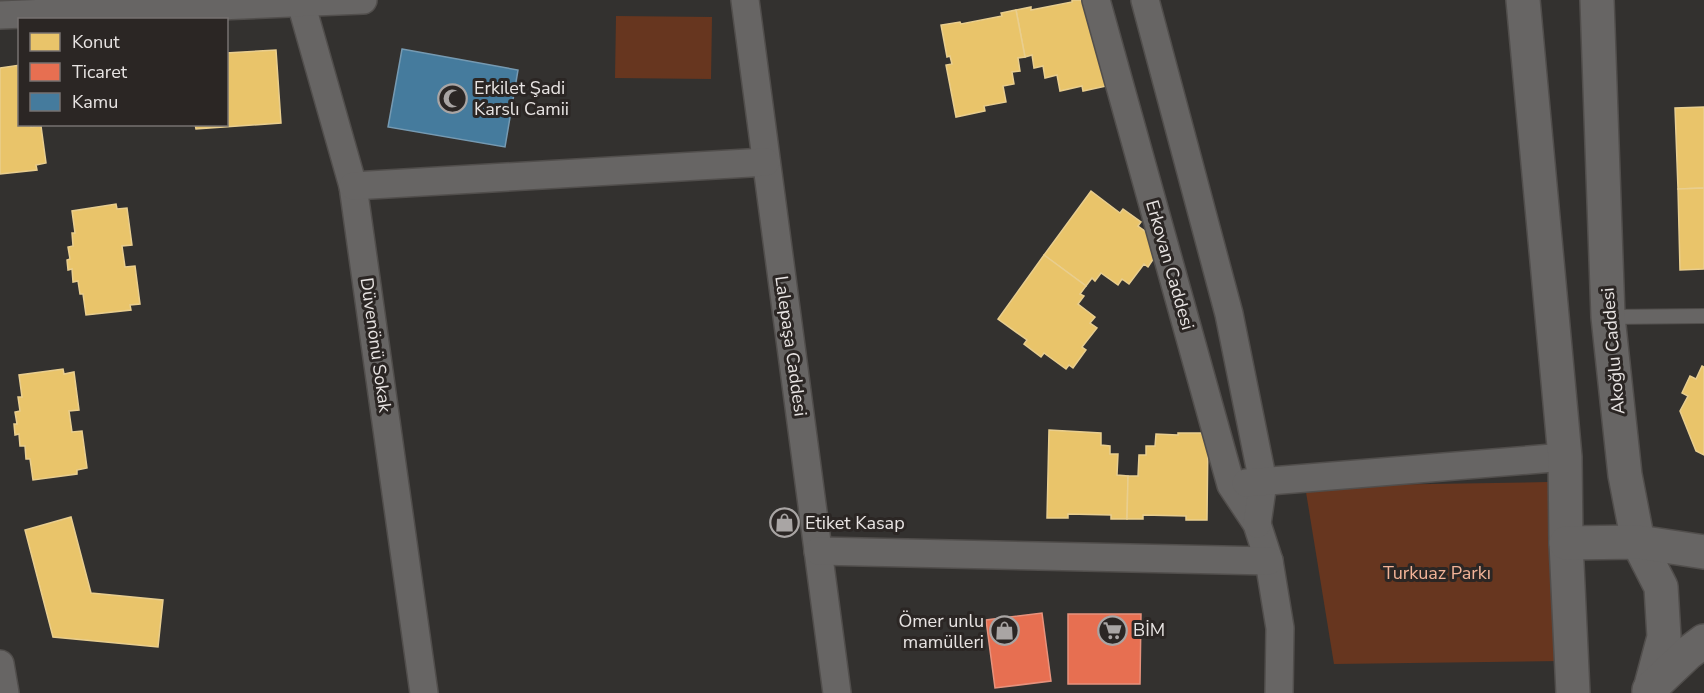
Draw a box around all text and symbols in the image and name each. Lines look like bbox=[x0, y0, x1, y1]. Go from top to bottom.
legend bbox=[18, 18, 228, 126]
text: Konut bbox=[72, 30, 120, 54]
text: Ticaret bbox=[72, 60, 128, 84]
place label: Erkilet Şadi Karslı Camii bbox=[474, 76, 569, 121]
mosque icon: Erkilet Şadi Karslı Camii bbox=[437, 82, 469, 114]
text: Kamu bbox=[72, 90, 118, 114]
street label: Erkovan Caddesi bbox=[1140, 197, 1200, 333]
street label: Lalepaşa Caddesi bbox=[769, 274, 813, 418]
street label: Düvenönü Sokak bbox=[355, 276, 397, 415]
street label: Akoğlu Caddesi bbox=[1595, 287, 1631, 415]
shop icon: Etiket Kasap bbox=[768, 507, 800, 539]
place label: Etiket Kasap bbox=[805, 511, 905, 535]
park label: Turkuaz Parkı bbox=[1383, 561, 1491, 585]
place label: Ömer unlu mamülleri bbox=[898, 609, 984, 654]
supermarket icon: BİM bbox=[1096, 614, 1128, 646]
shop icon: Ömer unlu mamülleri bbox=[989, 615, 1021, 647]
place label: BİM bbox=[1133, 618, 1165, 642]

